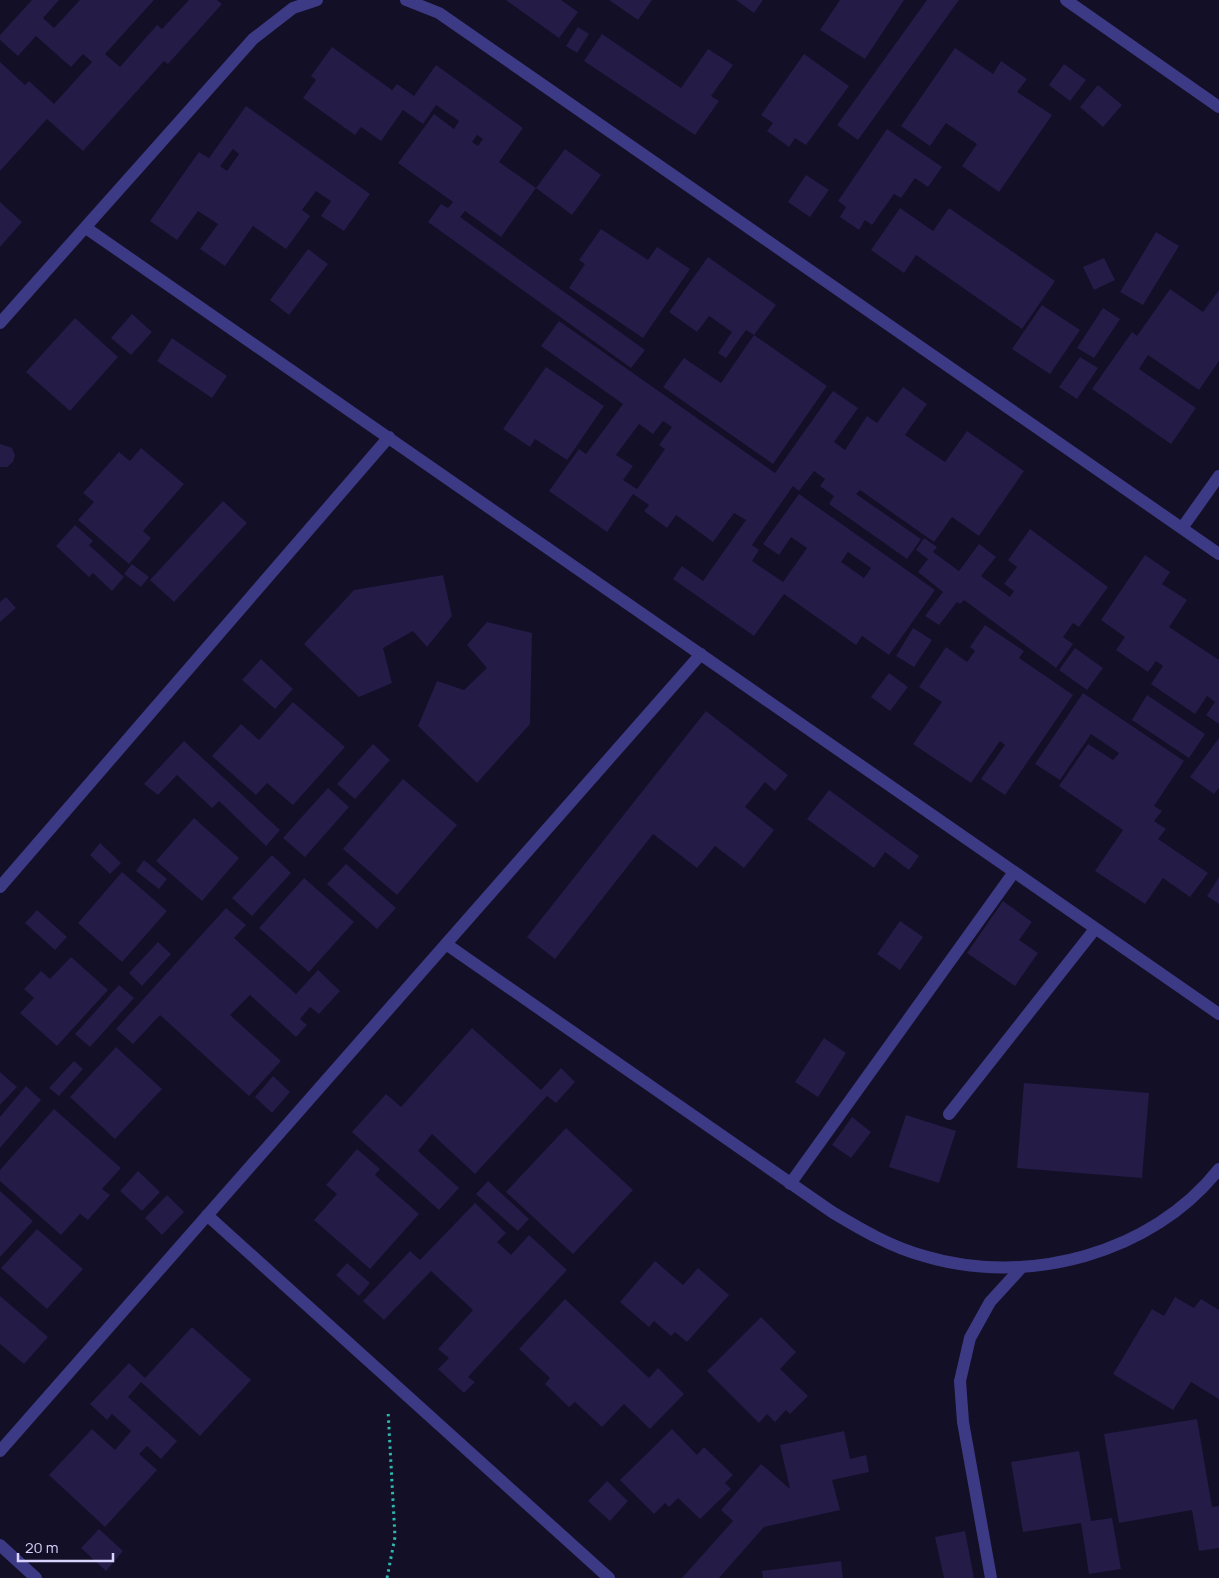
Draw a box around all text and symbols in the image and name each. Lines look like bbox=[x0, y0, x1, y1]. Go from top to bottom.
scale bar bbox=[18, 1530, 112, 1562]
text: 20 m bbox=[25, 1537, 58, 1558]

